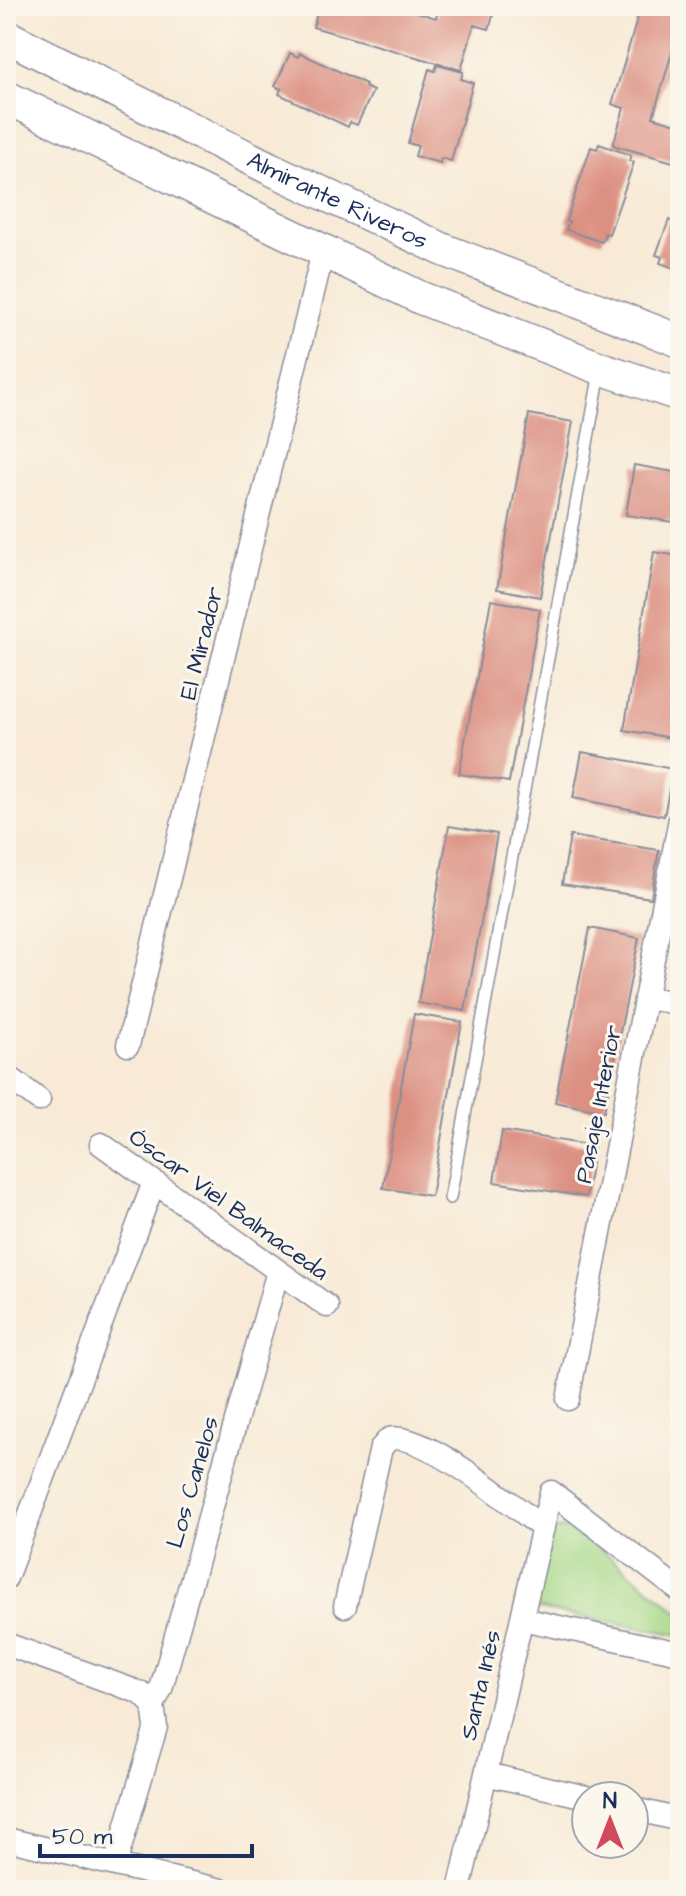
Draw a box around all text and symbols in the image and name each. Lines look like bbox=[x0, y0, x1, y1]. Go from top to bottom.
street label: Almirante Riveros bbox=[241, 144, 433, 258]
street label: El Mirador bbox=[171, 583, 232, 703]
street label: Pasaje Interior bbox=[567, 1022, 631, 1186]
street label: Óscar Viel Balmaceda bbox=[121, 1121, 336, 1289]
street label: Los Canelos bbox=[158, 1413, 228, 1552]
street label: Santa Inés bbox=[452, 1627, 510, 1744]
north arrow bbox=[570, 1780, 650, 1860]
text: N bbox=[603, 1786, 617, 1817]
scale bar bbox=[40, 1808, 252, 1858]
text: 50 m bbox=[52, 1820, 113, 1854]

